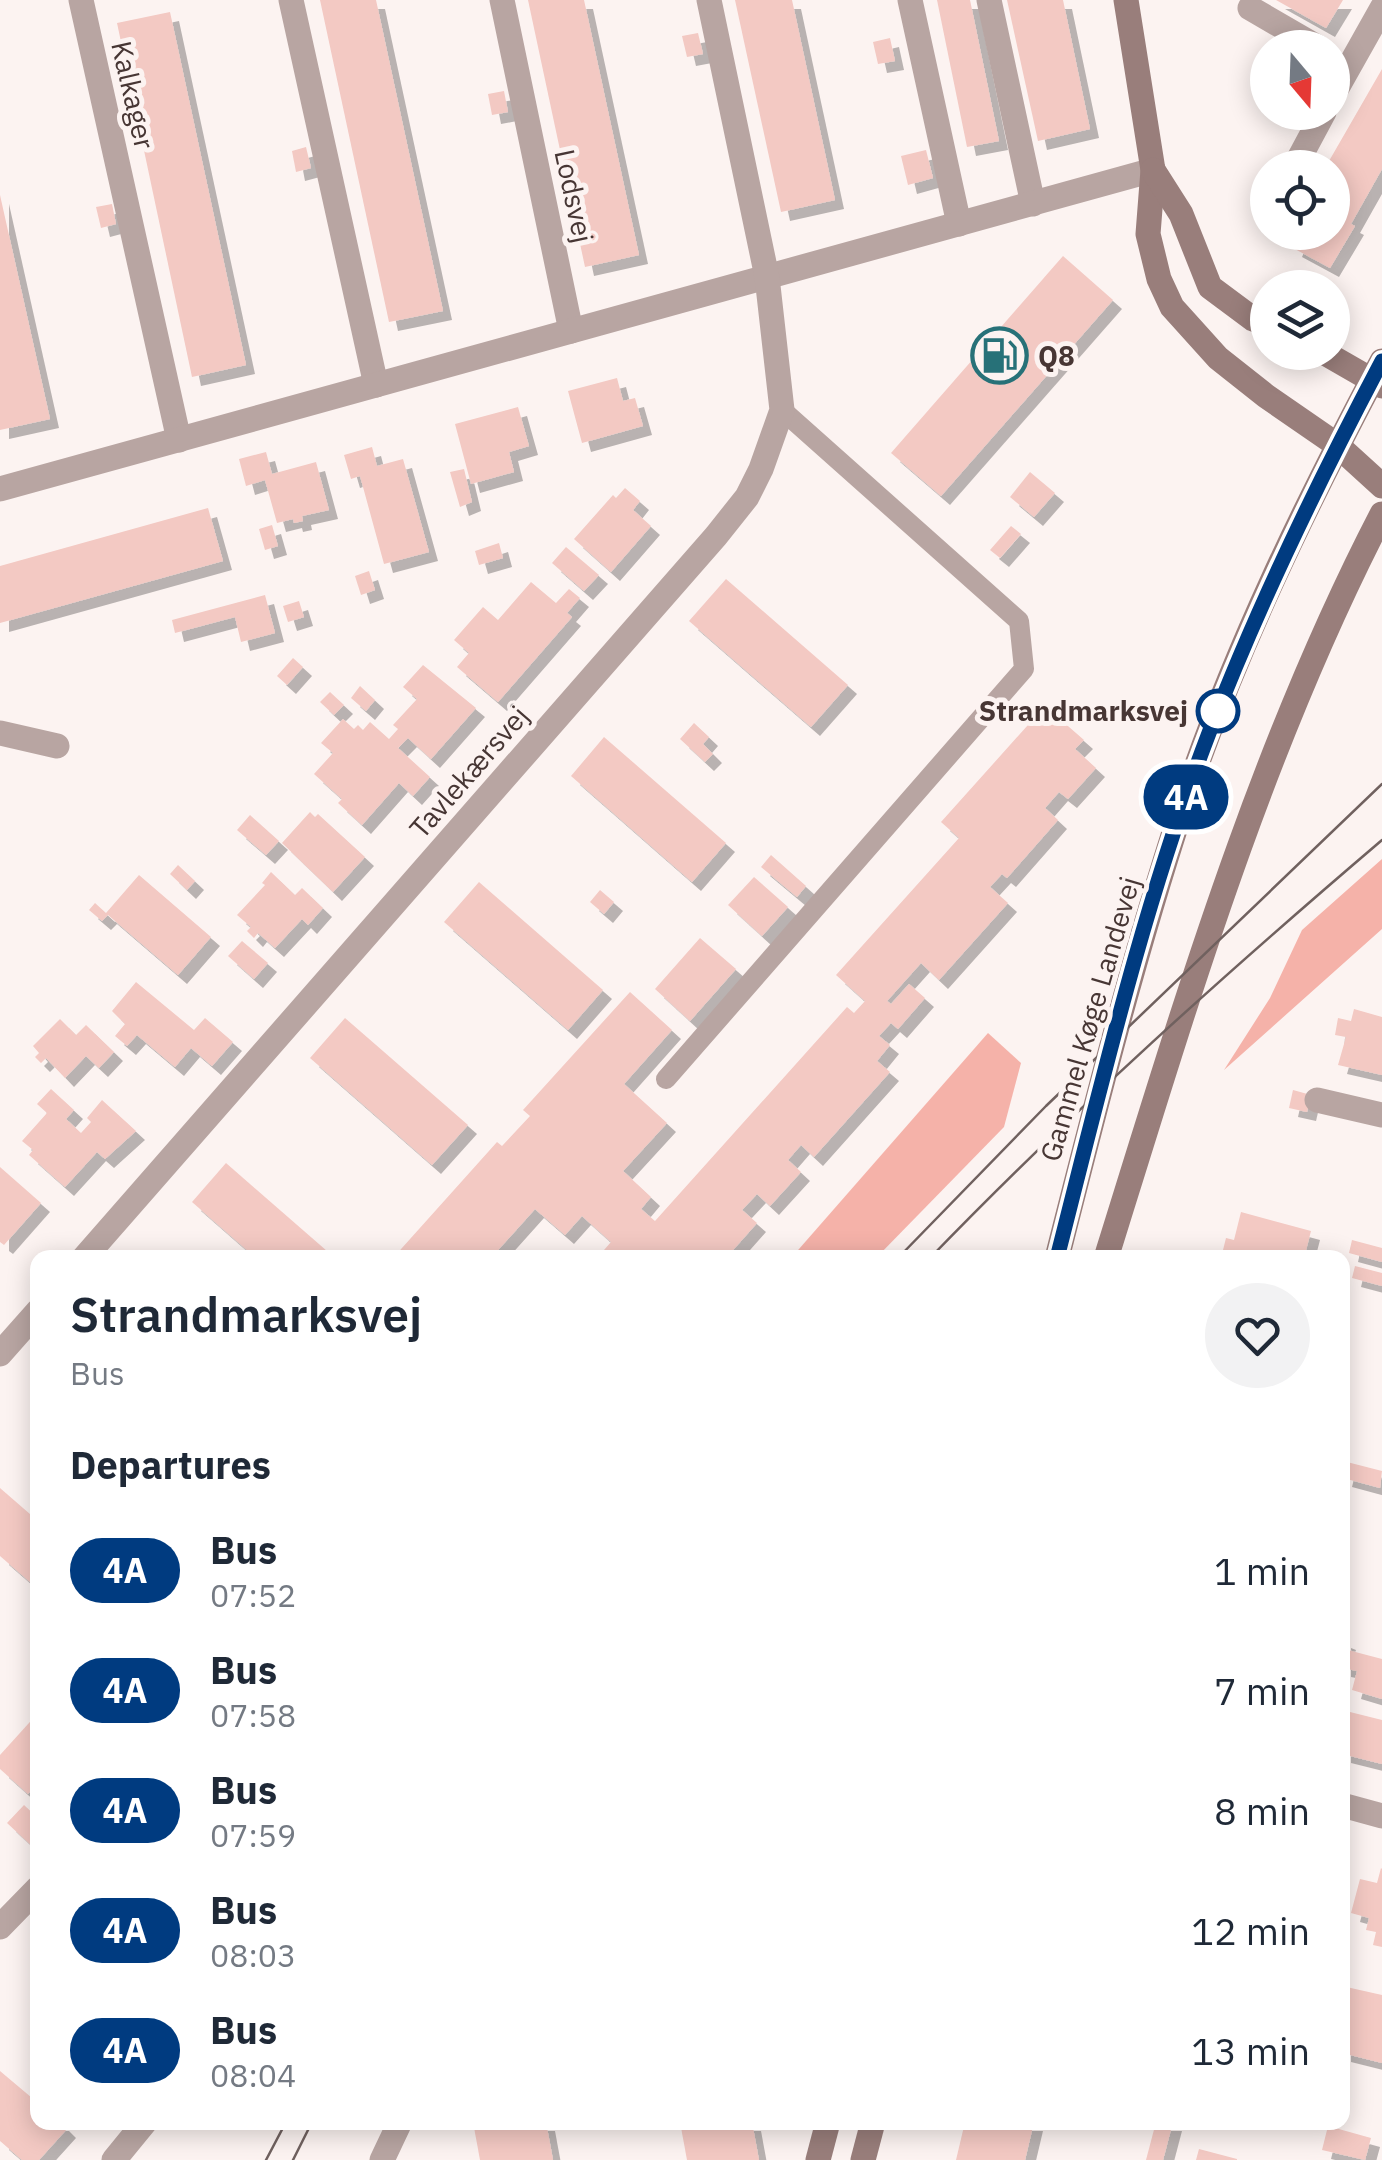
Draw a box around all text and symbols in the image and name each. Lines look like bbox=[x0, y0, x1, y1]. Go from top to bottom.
north arrow bbox=[1250, 30, 1350, 130]
map controls bbox=[1250, 30, 1350, 370]
street label: Kalkager bbox=[103, 37, 164, 153]
street label: Lodsvej bbox=[547, 146, 602, 246]
button: locate bbox=[1250, 150, 1350, 250]
button: layers bbox=[1250, 270, 1350, 370]
fuel station icon: Q8 bbox=[969, 326, 1029, 386]
place label: Q8 bbox=[1038, 337, 1075, 374]
marker: Strandmarksvej bbox=[1197, 690, 1239, 732]
place label: Strandmarksvej bbox=[979, 692, 1188, 729]
street label: Tavlekærsvej bbox=[401, 698, 536, 846]
line badge: 4A bbox=[1141, 764, 1231, 830]
text: 4A bbox=[1164, 774, 1208, 820]
street label: Gammel Køge Landevej bbox=[1031, 872, 1148, 1166]
text: Strandmarksvej bbox=[70, 1283, 422, 1345]
button: heart bbox=[1205, 1283, 1310, 1388]
text: Bus bbox=[70, 1352, 125, 1394]
text: Departures bbox=[70, 1440, 271, 1489]
text: Bus bbox=[210, 1525, 277, 1574]
text: 1 min bbox=[1214, 1546, 1310, 1595]
text: 4A bbox=[103, 1547, 147, 1593]
text: 07:52 bbox=[210, 1574, 296, 1616]
text: Bus bbox=[210, 1645, 277, 1694]
text: 7 min bbox=[1214, 1666, 1310, 1715]
text: 4A bbox=[103, 1667, 147, 1713]
text: 07:58 bbox=[210, 1694, 296, 1736]
text: Bus bbox=[210, 1765, 277, 1814]
text: 8 min bbox=[1214, 1786, 1310, 1835]
text: 4A bbox=[103, 1787, 147, 1833]
text: 07:59 bbox=[210, 1814, 296, 1856]
text: Bus bbox=[210, 1885, 277, 1934]
text: 12 min bbox=[1191, 1906, 1310, 1955]
text: 4A bbox=[103, 1907, 147, 1953]
text: 08:03 bbox=[210, 1934, 296, 1976]
text: Bus bbox=[210, 2005, 277, 2054]
text: 13 min bbox=[1191, 2026, 1310, 2075]
text: 4A bbox=[103, 2027, 147, 2073]
text: 08:04 bbox=[210, 2054, 296, 2096]

